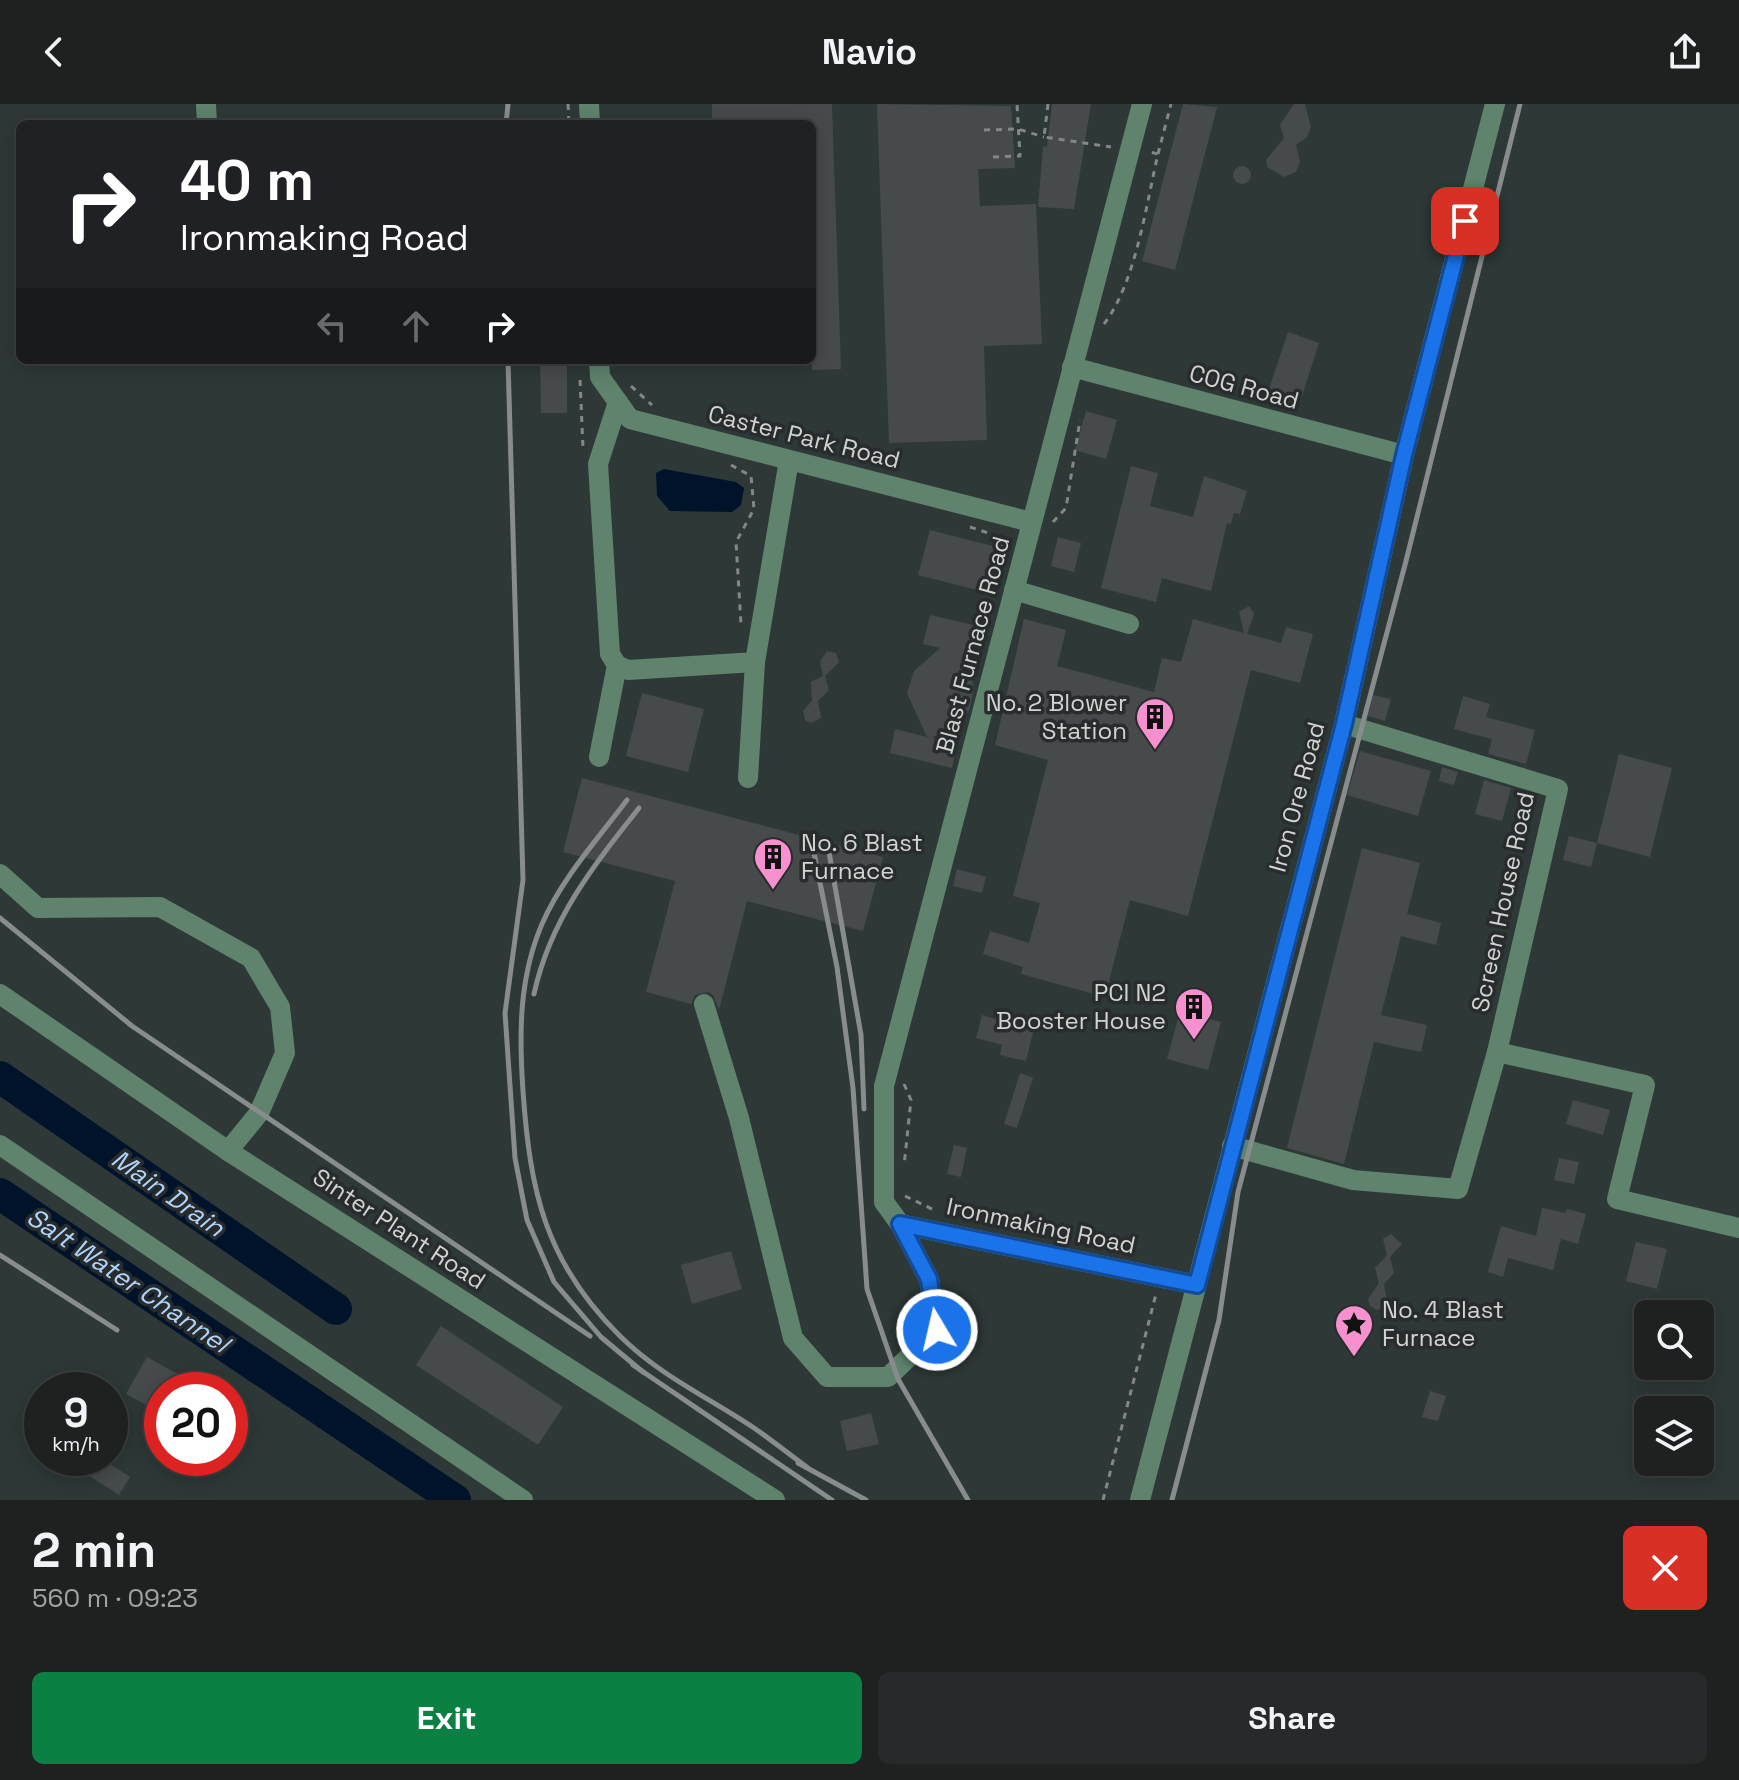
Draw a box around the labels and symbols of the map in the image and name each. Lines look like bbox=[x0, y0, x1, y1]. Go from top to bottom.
pin bbox=[1431, 187, 1499, 255]
street label: COG Road bbox=[1186, 357, 1302, 416]
street label: Caster Park Road bbox=[705, 398, 903, 475]
street label: Blast Furnace Road bbox=[929, 533, 1016, 757]
place label: No. 2 Blower Station bbox=[986, 687, 1127, 746]
building icon: No. 2 Blower Station bbox=[1134, 696, 1176, 751]
street label: Iron Ore Road bbox=[1262, 718, 1331, 875]
street label: Screen House Road bbox=[1464, 789, 1541, 1015]
place label: No. 6 Blast Furnace bbox=[801, 827, 923, 886]
building icon: No. 6 Blast Furnace bbox=[752, 836, 794, 891]
place label: PCI N2 Booster House bbox=[996, 977, 1166, 1036]
building icon: PCI N2 Booster House bbox=[1173, 986, 1215, 1041]
water label: Main Drain bbox=[105, 1142, 232, 1245]
street label: Sinter Plant Road bbox=[307, 1161, 491, 1296]
street label: Ironmaking Road bbox=[944, 1190, 1138, 1261]
water label: Salt Water Channel bbox=[20, 1200, 238, 1362]
position arrow bbox=[895, 1288, 979, 1372]
place label: No. 4 Blast Furnace bbox=[1382, 1294, 1504, 1353]
place icon: No. 4 Blast Furnace bbox=[1333, 1303, 1375, 1358]
speed limit sign: 20 bbox=[144, 1372, 248, 1476]

